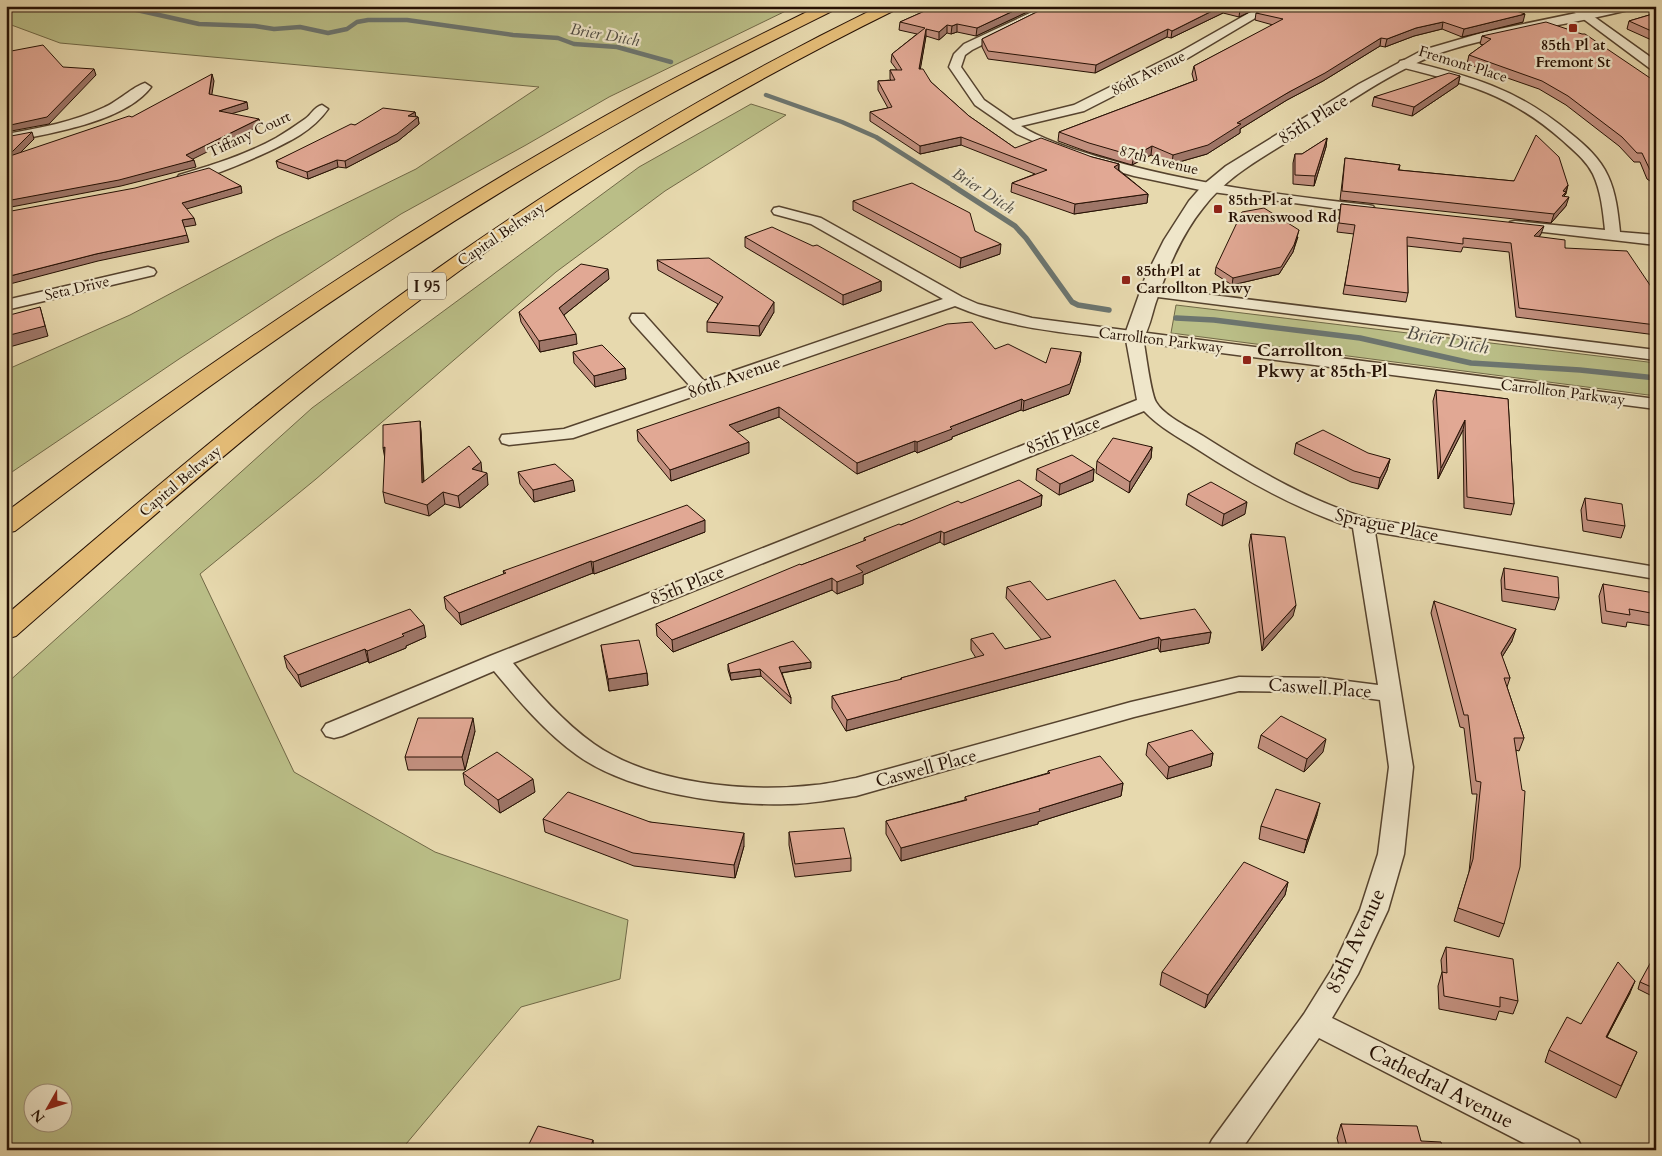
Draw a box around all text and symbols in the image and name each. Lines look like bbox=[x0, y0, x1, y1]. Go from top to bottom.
water label: Brier Ditch bbox=[568, 18, 642, 52]
marker: 85th Pl at Fremont St bbox=[1567, 22, 1579, 34]
place label: 85th Pl at Fremont St bbox=[1535, 35, 1611, 72]
street label: Fremont Place bbox=[1416, 41, 1510, 87]
street label: 86th Avenue bbox=[1107, 46, 1189, 100]
street label: 85th Place bbox=[1273, 88, 1353, 151]
street label: Tiffany Court bbox=[204, 106, 294, 162]
street label: 87th Avenue bbox=[1117, 140, 1201, 180]
water label: Brier Ditch bbox=[948, 162, 1019, 219]
place label: 85th Pl at Ravenswood Rd bbox=[1228, 190, 1337, 227]
street label: Capital Beltway bbox=[453, 197, 549, 271]
marker: 85th Pl at Ravenswood Rd bbox=[1212, 203, 1224, 215]
place label: 85th Pl at Carrollton Pkwy bbox=[1136, 261, 1252, 298]
street label: Seta Drive bbox=[43, 271, 112, 305]
road number: I 95 bbox=[408, 272, 446, 300]
marker: 85th Pl at Carrollton Pkwy bbox=[1120, 274, 1132, 286]
water label: Brier Ditch bbox=[1404, 319, 1491, 361]
street label: Carrollton Parkway bbox=[1098, 322, 1224, 358]
place label: Carrollton Pkwy at 85th Pl bbox=[1257, 338, 1387, 384]
street label: 86th Avenue bbox=[684, 350, 784, 405]
marker: Carrollton Pkwy at 85th Pl bbox=[1241, 354, 1253, 366]
street label: Carrollton Parkway bbox=[1500, 374, 1626, 410]
street label: 85th Place bbox=[1022, 410, 1104, 461]
street label: Capital Beltway bbox=[135, 441, 225, 521]
street label: Sprague Place bbox=[1333, 502, 1441, 549]
street label: 85th Place bbox=[646, 559, 728, 612]
street label: Caswell Place bbox=[1267, 672, 1372, 705]
street label: Caswell Place bbox=[873, 743, 979, 794]
street label: 85th Avenue bbox=[1318, 884, 1393, 999]
street label: Cathedral Avenue bbox=[1363, 1037, 1519, 1136]
north arrow bbox=[22, 1084, 72, 1134]
text: N bbox=[27, 1105, 49, 1127]

